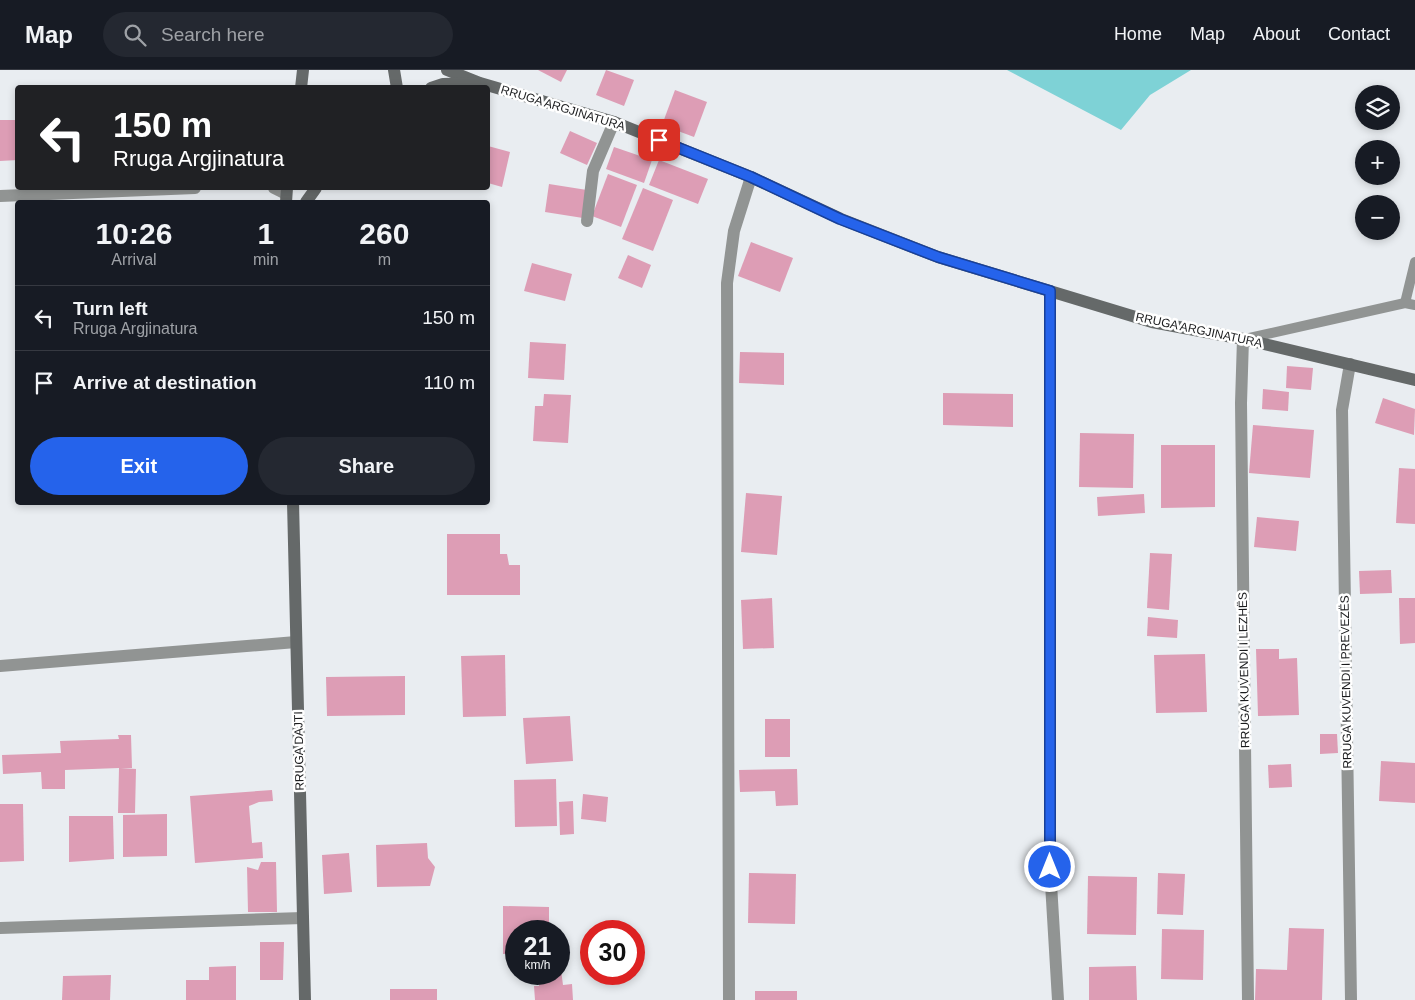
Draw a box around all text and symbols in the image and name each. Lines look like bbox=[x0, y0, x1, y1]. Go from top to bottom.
search box bbox=[103, 12, 453, 57]
text: Map bbox=[25, 21, 73, 48]
icon: search bbox=[121, 21, 149, 49]
text: Search here bbox=[161, 24, 265, 45]
text: Home bbox=[1114, 24, 1162, 44]
text: Map bbox=[1190, 24, 1225, 44]
text: About bbox=[1253, 24, 1300, 44]
text: Contact bbox=[1328, 24, 1390, 44]
street label: RRUGA ARGJINATURA bbox=[499, 82, 627, 134]
map controls bbox=[1355, 85, 1400, 240]
button: layers bbox=[1355, 85, 1400, 130]
icon: left bbox=[30, 105, 95, 170]
text: 150 m bbox=[113, 105, 212, 144]
pin bbox=[638, 119, 680, 161]
icon: arrive bbox=[645, 126, 673, 154]
button: + bbox=[1355, 140, 1400, 185]
text: Rruga Argjinatura bbox=[113, 146, 284, 171]
button: − bbox=[1355, 195, 1400, 240]
text: 10:26 bbox=[96, 217, 172, 250]
text: 1 bbox=[257, 217, 274, 250]
text: 260 bbox=[359, 217, 409, 250]
text: Arrival bbox=[111, 251, 157, 268]
text: min bbox=[253, 251, 279, 268]
text: m bbox=[378, 251, 391, 268]
text: Turn left bbox=[73, 298, 148, 319]
icon: left bbox=[30, 304, 58, 332]
text: 150 m bbox=[422, 307, 475, 328]
street label: RRUGA ARGJINATURA bbox=[1134, 310, 1264, 350]
text: Rruga Argjinatura bbox=[73, 320, 198, 337]
icon: arrive bbox=[30, 369, 58, 397]
text: Arrive at destination bbox=[73, 372, 257, 393]
text: 110 m bbox=[424, 372, 475, 393]
button: Exit bbox=[30, 437, 248, 495]
button: Share bbox=[258, 437, 475, 495]
street label: RRUGA KUVENDI I LEZHËS bbox=[1236, 592, 1252, 748]
street label: RRUGA KUVENDI I PREVEZËS bbox=[1337, 595, 1355, 769]
street label: RRUGA DAJTI bbox=[291, 711, 307, 791]
position arrow bbox=[1023, 840, 1075, 892]
speed limit sign: 30 bbox=[580, 920, 645, 985]
text: 21 bbox=[524, 932, 551, 960]
text: km/h bbox=[524, 958, 551, 972]

